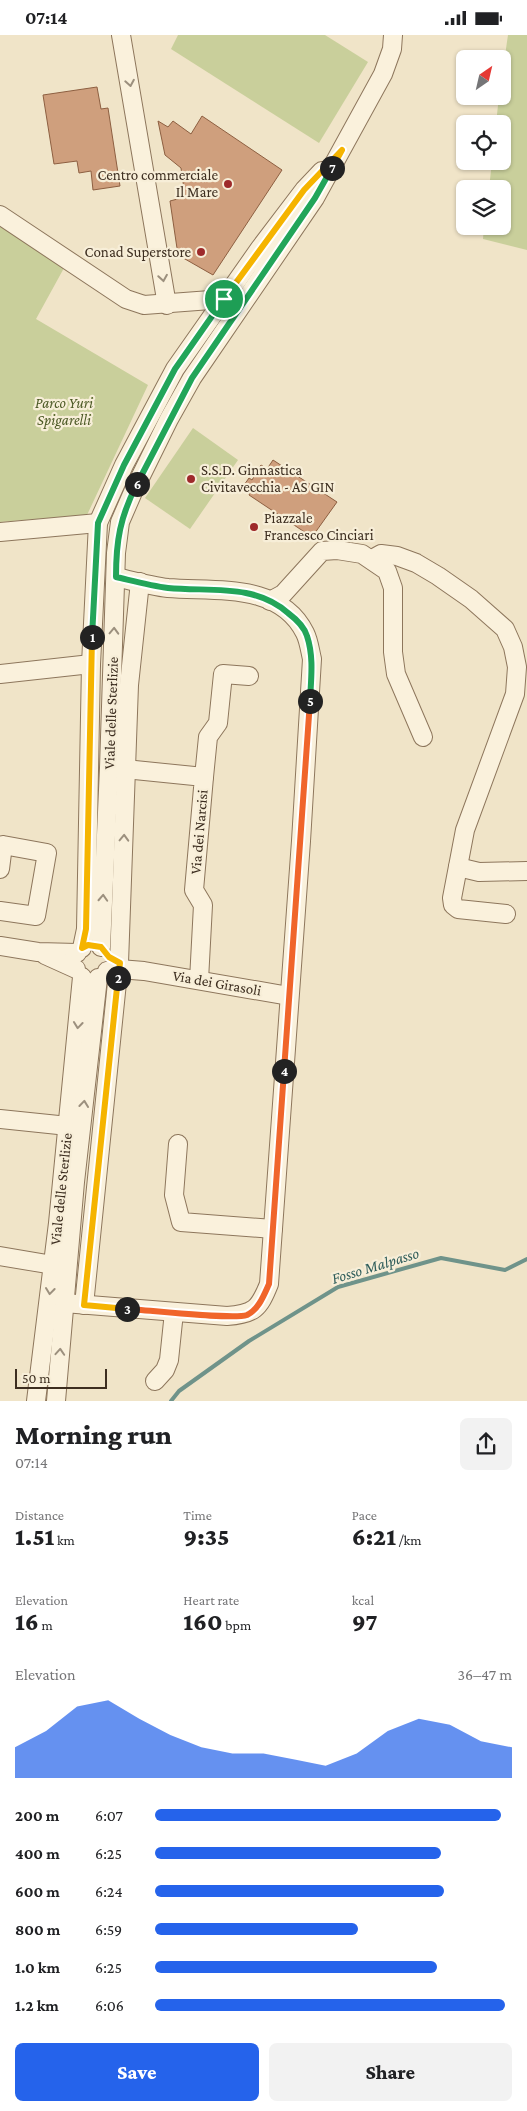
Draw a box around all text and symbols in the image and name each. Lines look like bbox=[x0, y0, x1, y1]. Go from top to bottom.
text: 07:14 bbox=[25, 7, 68, 28]
north arrow bbox=[456, 50, 511, 105]
map controls bbox=[456, 50, 511, 235]
one-way arrow bbox=[124, 79, 134, 87]
button: locate bbox=[456, 115, 511, 170]
pin: 7 bbox=[320, 155, 344, 181]
text: 7 bbox=[329, 160, 336, 176]
place label: Centro commerciale Il Mare bbox=[97, 167, 218, 200]
marker: Centro commerciale Il Mare bbox=[222, 178, 234, 190]
button: layers bbox=[456, 180, 511, 235]
place label: Conad Superstore bbox=[85, 244, 191, 261]
marker: Conad Superstore bbox=[195, 246, 207, 258]
one-way arrow bbox=[157, 273, 167, 282]
pin bbox=[203, 278, 245, 320]
icon: arrive bbox=[210, 285, 238, 313]
park label: Parco Yuri Spigarelli bbox=[35, 395, 94, 429]
place label: S.S.D. Ginnastica Civitavecchia - AS GIN bbox=[201, 462, 334, 495]
pin: 6 bbox=[124, 471, 150, 497]
marker: S.S.D. Ginnastica Civitavecchia - AS GIN bbox=[185, 473, 197, 485]
text: 6 bbox=[134, 476, 141, 492]
place label: Piazzale Francesco Cinciari bbox=[264, 510, 374, 543]
marker: Piazzale Francesco Cinciari bbox=[248, 521, 260, 533]
pin: 1 bbox=[80, 625, 104, 649]
one-way arrow bbox=[109, 627, 119, 634]
text: 1 bbox=[90, 629, 95, 645]
street label: Viale delle Sterlizie bbox=[101, 656, 121, 770]
pin: 5 bbox=[298, 689, 322, 713]
text: 5 bbox=[307, 693, 314, 709]
street label: Via dei Narcisi bbox=[187, 789, 211, 875]
one-way arrow bbox=[119, 834, 129, 842]
one-way arrow bbox=[98, 894, 109, 902]
pin: 2 bbox=[106, 965, 130, 991]
street label: Via dei Girasoli bbox=[171, 967, 263, 999]
text: 2 bbox=[115, 970, 122, 986]
one-way arrow bbox=[72, 1021, 83, 1029]
pin: 4 bbox=[272, 1059, 296, 1083]
text: 4 bbox=[281, 1063, 288, 1079]
one-way arrow bbox=[78, 1099, 89, 1107]
street label: Viale delle Sterlizie bbox=[47, 1132, 75, 1246]
water label: Fosso Malpasso bbox=[329, 1244, 421, 1288]
one-way arrow bbox=[45, 1287, 56, 1295]
pin: 3 bbox=[114, 1297, 140, 1321]
text: 3 bbox=[124, 1301, 131, 1317]
one-way arrow bbox=[54, 1348, 65, 1356]
scale bar bbox=[15, 1366, 108, 1389]
text: 50 m bbox=[22, 1370, 50, 1386]
button: share bbox=[460, 1418, 512, 1470]
text: Morning run bbox=[15, 1419, 172, 1450]
text: 07:14 bbox=[15, 1454, 48, 1471]
text: Distance bbox=[15, 1507, 64, 1523]
text: Time bbox=[183, 1507, 212, 1523]
text: Pace bbox=[352, 1507, 377, 1523]
text: 1.51 bbox=[15, 1523, 54, 1550]
text: 9:35 bbox=[183, 1523, 230, 1550]
text: 6:21 bbox=[352, 1523, 396, 1550]
text: km bbox=[54, 1532, 75, 1548]
text: /km bbox=[396, 1532, 422, 1548]
text: Elevation bbox=[15, 1592, 68, 1608]
text: Heart rate bbox=[183, 1592, 239, 1608]
text: kcal bbox=[352, 1592, 374, 1608]
text: 16 bbox=[15, 1608, 39, 1635]
text: 160 bbox=[183, 1608, 223, 1635]
text: 97 bbox=[352, 1608, 378, 1635]
text: m bbox=[39, 1617, 53, 1633]
text: bpm bbox=[223, 1617, 251, 1633]
text: Elevation bbox=[15, 1666, 76, 1683]
text: 36–47 m bbox=[457, 1666, 512, 1683]
text: 200 m bbox=[15, 1807, 59, 1824]
text: 6:07 bbox=[95, 1807, 123, 1824]
text: 400 m bbox=[15, 1845, 60, 1862]
text: 6:25 bbox=[95, 1845, 122, 1862]
text: 600 m bbox=[15, 1883, 60, 1900]
text: 6:24 bbox=[95, 1883, 123, 1900]
text: 800 m bbox=[15, 1921, 60, 1938]
text: 6:59 bbox=[95, 1921, 122, 1938]
text: 1.0 km bbox=[15, 1959, 60, 1976]
text: 6:25 bbox=[95, 1959, 122, 1976]
text: 1.2 km bbox=[15, 1997, 59, 2014]
text: 6:06 bbox=[95, 1997, 124, 2014]
button: Save bbox=[15, 2043, 259, 2101]
button: Share bbox=[269, 2043, 512, 2101]

